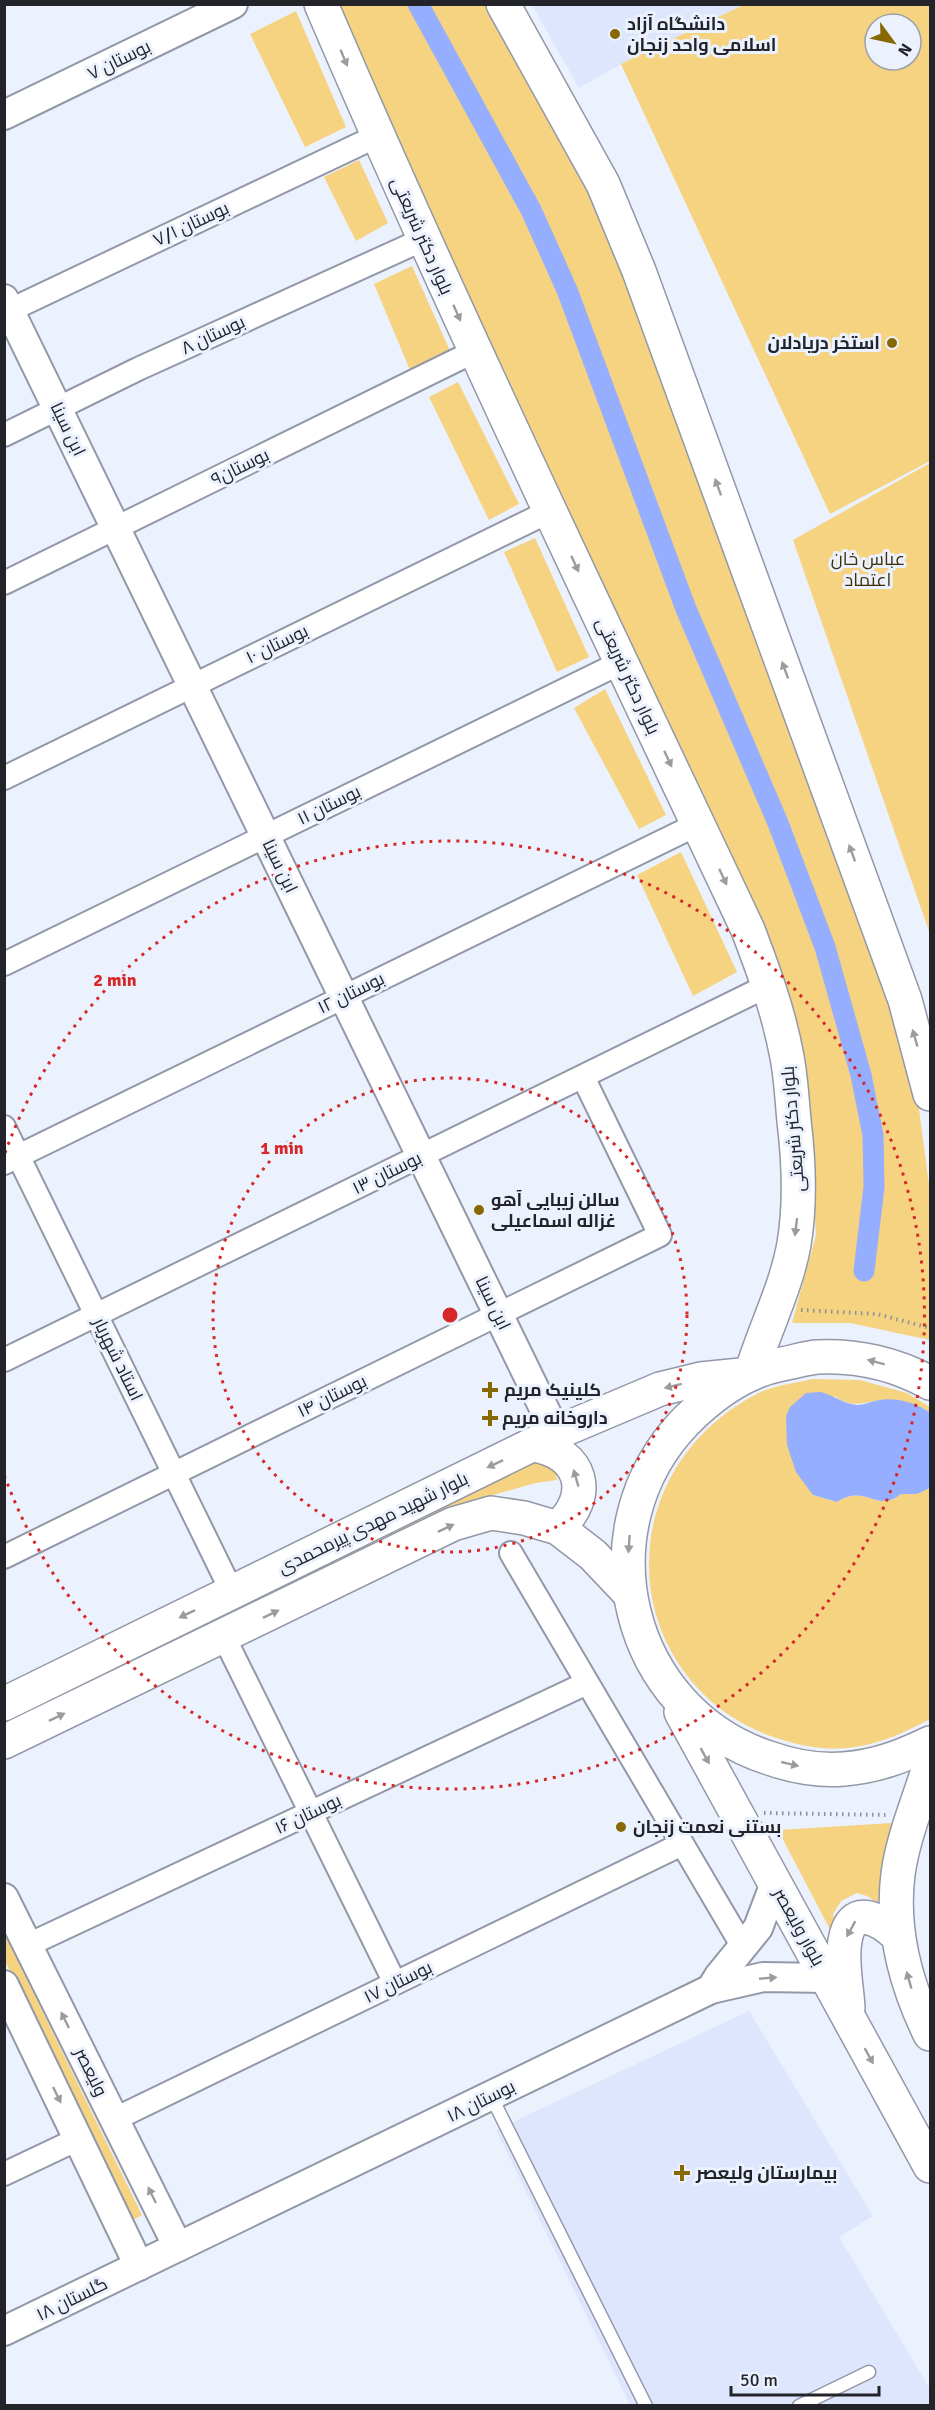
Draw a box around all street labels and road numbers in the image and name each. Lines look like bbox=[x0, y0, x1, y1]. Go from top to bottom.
street label: بوستان ۷ bbox=[84, 35, 154, 85]
street label: بلوار دکتر شریعتی bbox=[386, 174, 458, 298]
street label: بوستان ۷/۱ bbox=[150, 197, 232, 251]
street label: بوستان ۸ bbox=[178, 311, 248, 359]
street label: ابن سینا bbox=[46, 399, 90, 459]
street label: بوستان۹ bbox=[207, 444, 273, 490]
street label: بلوار دکتر شریعتی bbox=[591, 614, 665, 738]
street label: بوستان ۱۰ bbox=[242, 619, 312, 669]
street label: بوستان ۱۱ bbox=[294, 780, 364, 830]
street label: ابن سینا bbox=[258, 836, 302, 896]
street label: بوستان ۱۲ bbox=[314, 967, 388, 1019]
street label: بلوار دکتر شریعتی bbox=[777, 1065, 809, 1193]
street label: بوستان ۱۳ bbox=[349, 1147, 425, 1199]
street label: ابن سینا bbox=[471, 1273, 515, 1333]
street label: استاد شهریار bbox=[88, 1313, 148, 1404]
street label: بوستان ۱۴ bbox=[294, 1370, 370, 1422]
street label: بلوار شهید مهدی پیرمحمدی bbox=[274, 1467, 472, 1580]
street label: بوستان ۱۶ bbox=[271, 1789, 345, 1839]
street label: بلوار ولیعصر bbox=[768, 1883, 829, 1970]
street label: بوستان ۱۷ bbox=[360, 1956, 436, 2008]
street label: ولیعصر bbox=[69, 2043, 112, 2100]
street label: بوستان ۱۸ bbox=[443, 2075, 519, 2127]
street label: گلستان ۱۸ bbox=[33, 2272, 111, 2326]

